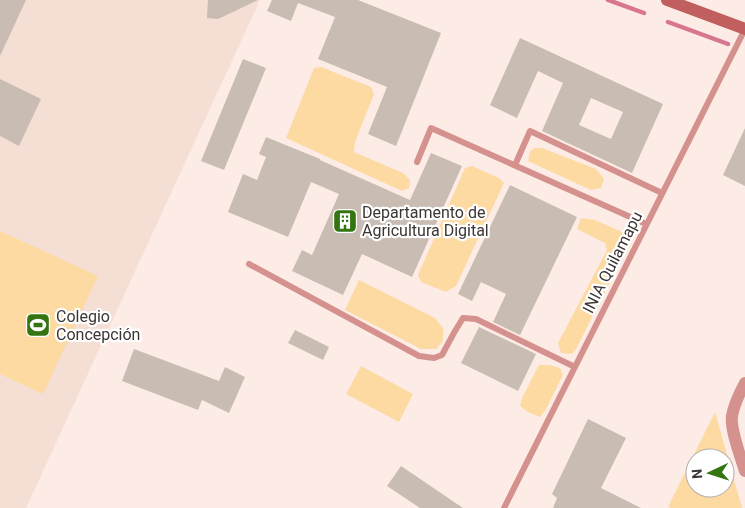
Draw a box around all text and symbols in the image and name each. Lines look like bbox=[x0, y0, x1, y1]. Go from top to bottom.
place label: Departamento de Agricultura Digital bbox=[362, 203, 489, 240]
building icon: Departamento de Agricultura Digital bbox=[332, 208, 358, 234]
street label: INIA Quilamapu bbox=[579, 208, 646, 316]
place label: Colegio Concepción bbox=[56, 307, 140, 344]
sports icon: Colegio Concepción bbox=[25, 312, 51, 338]
north arrow bbox=[685, 448, 735, 498]
text: N bbox=[689, 468, 705, 479]

